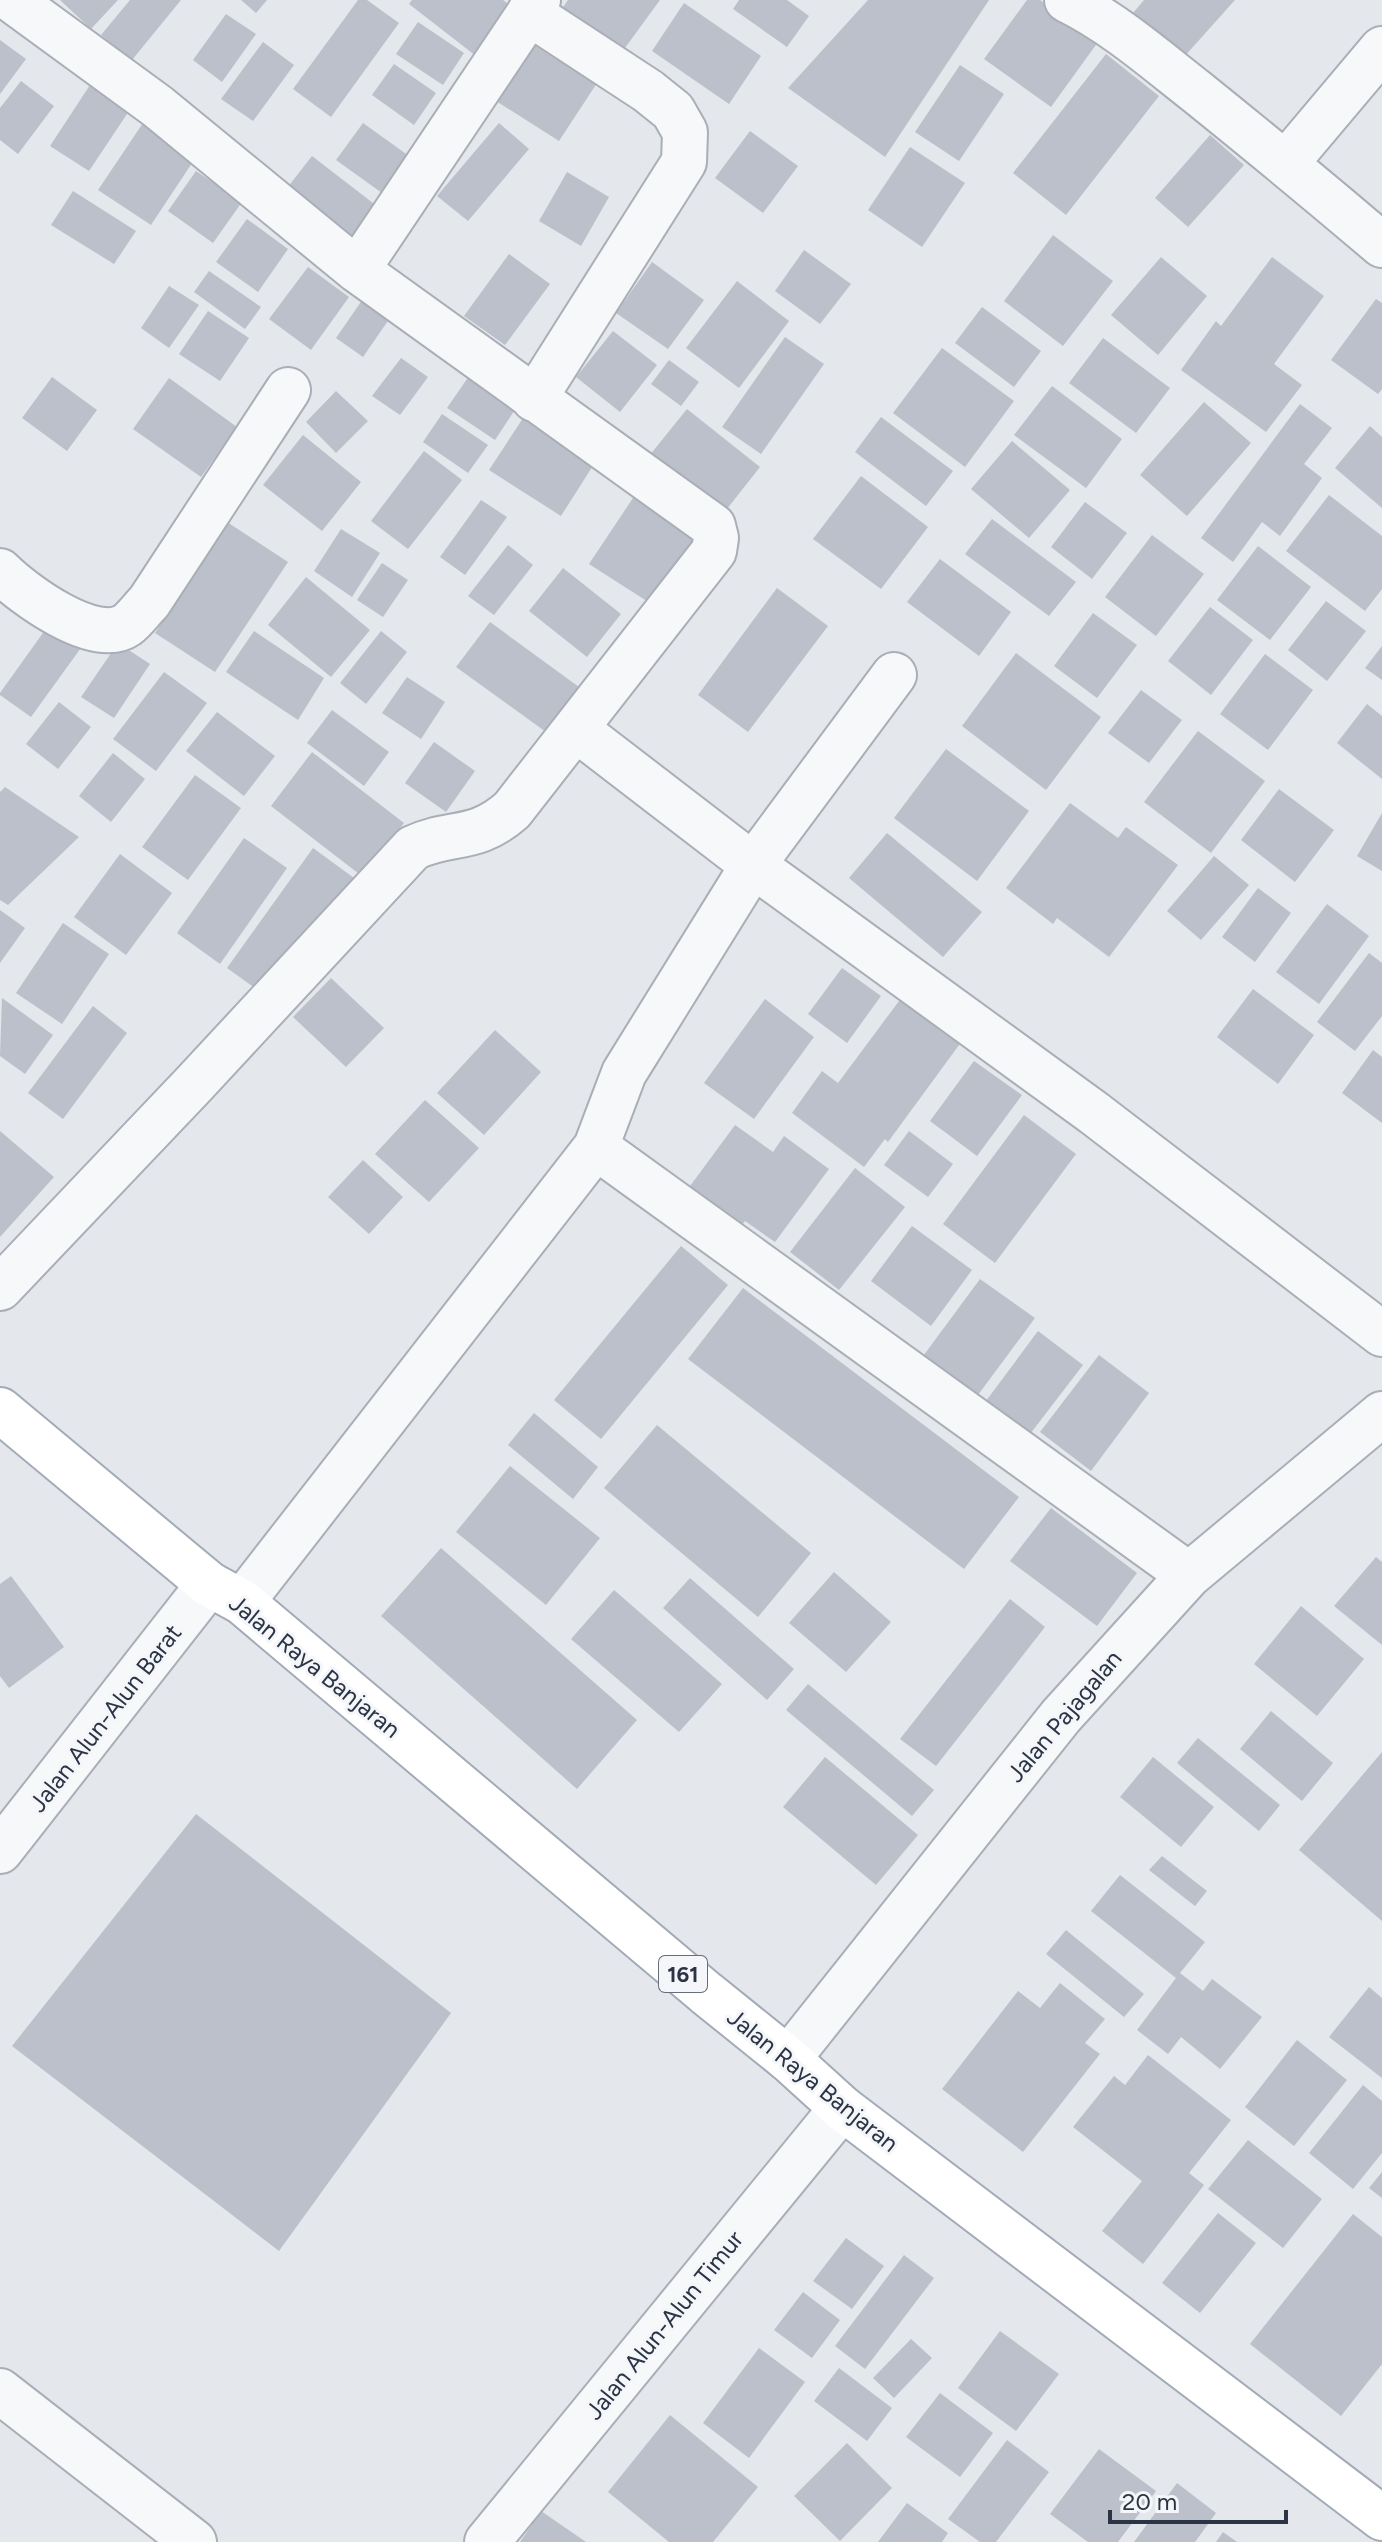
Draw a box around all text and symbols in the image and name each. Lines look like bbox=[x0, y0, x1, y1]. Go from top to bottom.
street label: Jalan Raya Banjaran bbox=[224, 1588, 406, 1744]
street label: Jalan Alun-Alun Barat bbox=[23, 1618, 187, 1818]
street label: Jalan Pajagalan bbox=[1000, 1644, 1128, 1788]
road number: 161 bbox=[659, 1956, 707, 1992]
street label: Jalan Raya Banjaran bbox=[722, 2002, 904, 2158]
street label: Jalan Alun-Alun Timur bbox=[579, 2225, 749, 2425]
scale bar bbox=[1110, 2474, 1286, 2524]
text: 20 m bbox=[1122, 2487, 1177, 2516]

